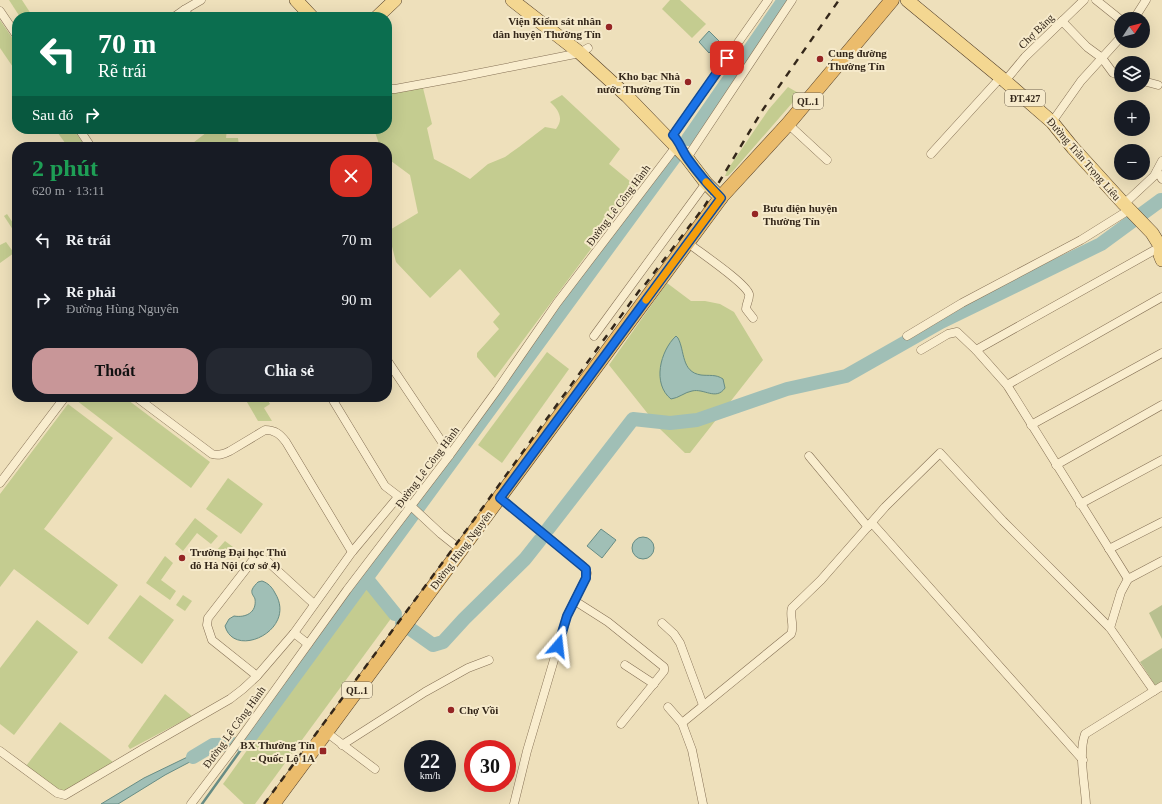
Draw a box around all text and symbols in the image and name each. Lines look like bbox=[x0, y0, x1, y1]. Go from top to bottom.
street label: Chợ Bằng bbox=[1016, 11, 1057, 51]
north arrow bbox=[1114, 12, 1150, 48]
map controls bbox=[1114, 12, 1150, 180]
place label: Viện Kiểm sát nhân dân huyện Thường Tín bbox=[492, 15, 601, 40]
marker: Viện Kiểm sát nhân dân huyện Thường Tín bbox=[604, 22, 614, 32]
icon: left bbox=[32, 28, 84, 80]
text: 70 m bbox=[98, 28, 156, 59]
pin bbox=[710, 41, 744, 75]
icon: arrive bbox=[716, 47, 738, 69]
place label: Cung đường Thường Tín bbox=[828, 47, 887, 72]
marker: Cung đường Thường Tín bbox=[815, 54, 825, 64]
button: layers bbox=[1114, 56, 1150, 92]
text: Rẽ trái bbox=[98, 61, 146, 81]
place label: Kho bạc Nhà nước Thường Tín bbox=[597, 70, 680, 95]
marker: Kho bạc Nhà nước Thường Tín bbox=[683, 77, 693, 87]
road number: ĐT.427 bbox=[1005, 90, 1045, 106]
road number: QL.1 bbox=[793, 93, 823, 109]
button: + bbox=[1114, 100, 1150, 136]
icon: right bbox=[81, 104, 103, 126]
text: Sau đó bbox=[32, 107, 73, 123]
street label: Đường Trần Trọng Liêu bbox=[1045, 115, 1123, 203]
button: − bbox=[1114, 144, 1150, 180]
text: 2 phút bbox=[32, 155, 98, 181]
button: close bbox=[330, 155, 372, 197]
street label: Đường Lê Công Hành bbox=[584, 162, 653, 248]
text: 620 m · 13:11 bbox=[32, 183, 105, 198]
place label: Bưu điện huyện Thường Tín bbox=[763, 202, 837, 227]
marker: Bưu điện huyện Thường Tín bbox=[750, 209, 760, 219]
icon: left bbox=[32, 229, 54, 251]
text: Rẽ trái bbox=[66, 232, 111, 248]
text: 70 m bbox=[342, 232, 372, 248]
text: Rẽ phải bbox=[66, 284, 116, 300]
icon: right bbox=[32, 289, 54, 311]
text: 90 m bbox=[342, 292, 372, 308]
text: Đường Hùng Nguyên bbox=[66, 301, 179, 316]
button: Thoát bbox=[32, 348, 198, 394]
button: Chia sẻ bbox=[206, 348, 372, 394]
street label: Đường Lê Công Hành bbox=[393, 424, 462, 510]
street label: Đường Hùng Nguyên bbox=[427, 508, 495, 592]
place label: Trường Đại học Thủ đô Hà Nội (cơ sở 4) bbox=[190, 546, 286, 572]
marker: Trường Đại học Thủ đô Hà Nội (cơ sở 4) bbox=[177, 553, 187, 563]
position arrow bbox=[537, 625, 579, 667]
road number: QL.1 bbox=[342, 682, 372, 698]
street label: Đường Lê Công Hành bbox=[200, 683, 268, 770]
place label: Chợ Vồi bbox=[459, 704, 498, 716]
marker: Chợ Vồi bbox=[446, 705, 456, 715]
place label: BX Thường Tín - Quốc Lộ 1A bbox=[240, 739, 315, 764]
speed limit sign: 30 bbox=[464, 740, 516, 792]
marker: BX Thường Tín - Quốc Lộ 1A bbox=[318, 746, 328, 756]
text: 22 bbox=[420, 750, 440, 772]
text: km/h bbox=[420, 770, 440, 781]

